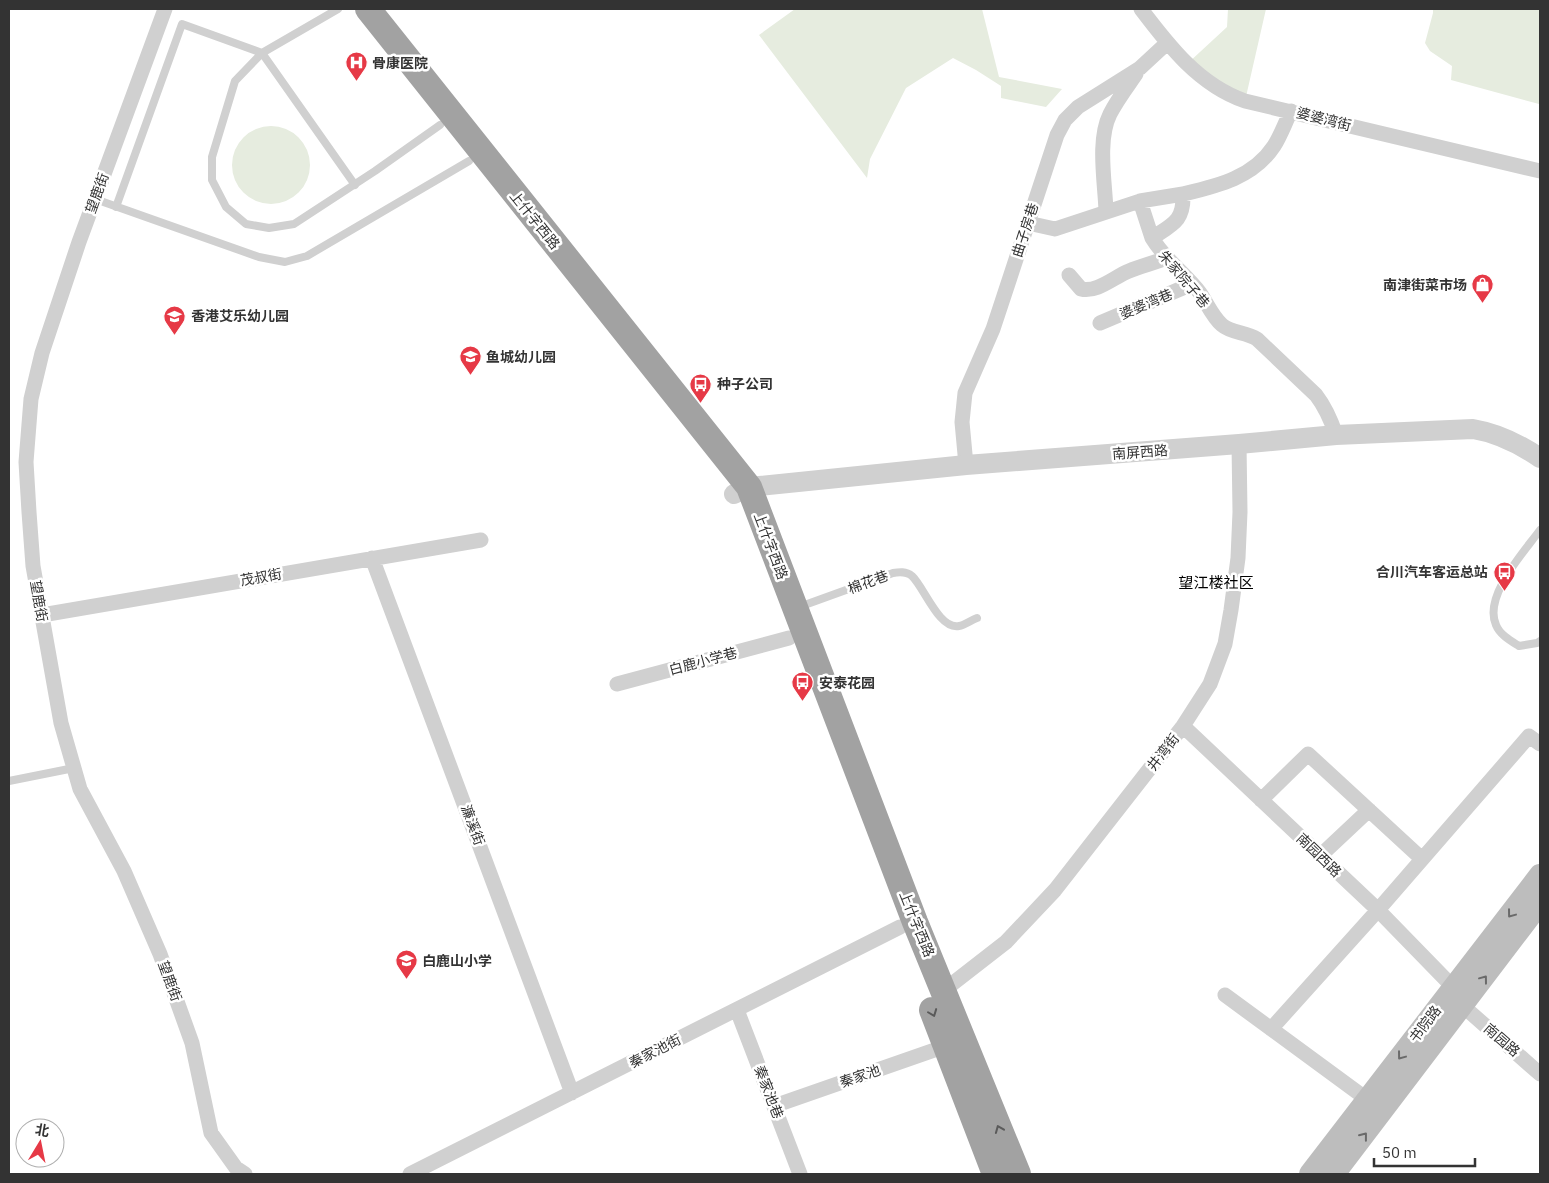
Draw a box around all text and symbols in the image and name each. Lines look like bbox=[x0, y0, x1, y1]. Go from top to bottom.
hospital icon: 骨康医院 bbox=[344, 51, 368, 82]
place label: 骨康医院 bbox=[372, 54, 428, 72]
street label: 婆婆湾街 bbox=[1295, 103, 1353, 135]
street label: 望鹿街 bbox=[81, 170, 113, 216]
street label: 上什字西路 bbox=[506, 187, 564, 253]
street label: 曲子房巷 bbox=[1008, 201, 1042, 259]
street label: 朱家院子巷 bbox=[1155, 246, 1213, 312]
shop icon: 南津街菜市场 bbox=[1471, 273, 1495, 304]
place label: 南津街菜市场 bbox=[1383, 276, 1467, 294]
street label: 婆婆湾巷 bbox=[1117, 285, 1175, 323]
school or university icon: 香港艾乐幼儿园 bbox=[163, 304, 187, 335]
place label: 香港艾乐幼儿园 bbox=[191, 307, 289, 325]
school or university icon: 鱼城幼儿园 bbox=[458, 345, 482, 376]
place label: 鱼城幼儿园 bbox=[486, 348, 556, 366]
bus stop icon: 种子公司 bbox=[689, 372, 713, 403]
place label: 种子公司 bbox=[717, 375, 773, 393]
street label: 南屏西路 bbox=[1111, 441, 1169, 463]
street label: 上什字西路 bbox=[750, 510, 792, 582]
bus stop icon: 合川汽车客运总站 bbox=[1492, 560, 1516, 591]
place label: 合川汽车客运总站 bbox=[1376, 563, 1488, 581]
street label: 茂叔街 bbox=[239, 564, 283, 590]
street label: 棉花巷 bbox=[845, 566, 891, 598]
district label: 望江楼社区 bbox=[1178, 573, 1254, 592]
street label: 望鹿街 bbox=[26, 579, 52, 623]
street label: 白鹿小学巷 bbox=[667, 643, 739, 679]
bus stop icon: 安泰花园 bbox=[791, 671, 815, 702]
place label: 安泰花园 bbox=[819, 674, 875, 692]
street label: 井湾街 bbox=[1143, 730, 1183, 774]
street label: 濂溪街 bbox=[457, 802, 489, 848]
street label: 南园西路 bbox=[1293, 829, 1345, 881]
street label: 上什字西路 bbox=[896, 888, 938, 960]
one-way arrow bbox=[1508, 908, 1517, 918]
school or university icon: 白鹿山小学 bbox=[394, 949, 418, 980]
place label: 白鹿山小学 bbox=[422, 952, 492, 970]
street label: 望鹿街 bbox=[154, 958, 186, 1004]
one-way arrow bbox=[1478, 976, 1486, 985]
street label: 书院路 bbox=[1405, 1002, 1445, 1046]
one-way arrow bbox=[927, 1009, 937, 1017]
street label: 南园路 bbox=[1480, 1019, 1524, 1061]
street label: 秦家池街 bbox=[626, 1030, 684, 1072]
one-way arrow bbox=[1398, 1050, 1407, 1060]
street label: 秦家池 bbox=[837, 1061, 883, 1091]
street label: 秦家池巷 bbox=[751, 1063, 787, 1121]
north arrow bbox=[15, 1118, 65, 1168]
text: 北 bbox=[34, 1120, 51, 1140]
one-way arrow bbox=[995, 1125, 1006, 1134]
one-way arrow bbox=[1358, 1133, 1366, 1142]
scale bar bbox=[1374, 1136, 1475, 1168]
text: 50 m bbox=[1382, 1143, 1417, 1162]

